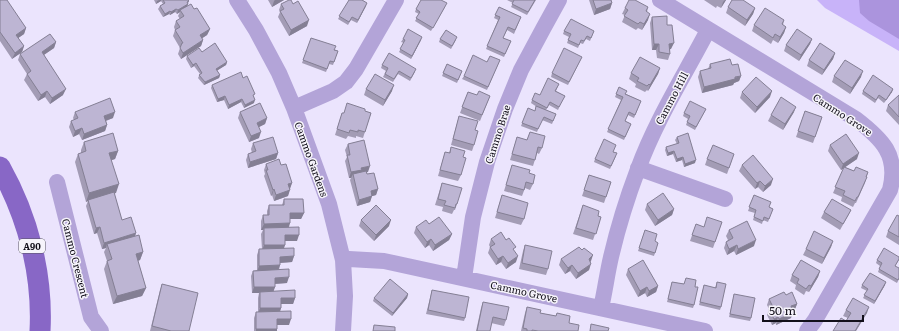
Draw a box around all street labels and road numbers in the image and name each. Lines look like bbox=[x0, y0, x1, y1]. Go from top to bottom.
street label: Cammo Hill bbox=[651, 68, 691, 127]
street label: Cammo Grove bbox=[810, 89, 876, 139]
street label: Cammo Brae bbox=[480, 103, 514, 165]
street label: Cammo Gardens bbox=[291, 119, 333, 199]
street label: Cammo Crescent bbox=[59, 217, 93, 299]
road number: A90 bbox=[19, 239, 45, 253]
street label: Cammo Grove bbox=[489, 277, 559, 305]

